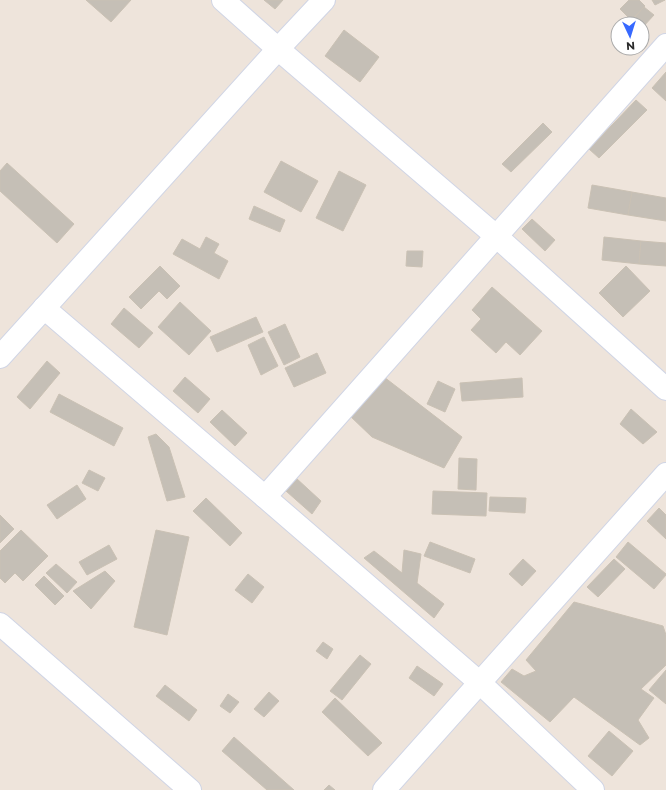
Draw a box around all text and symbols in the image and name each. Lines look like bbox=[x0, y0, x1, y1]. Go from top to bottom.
north arrow bbox=[610, 16, 650, 56]
text: N bbox=[626, 39, 636, 53]

